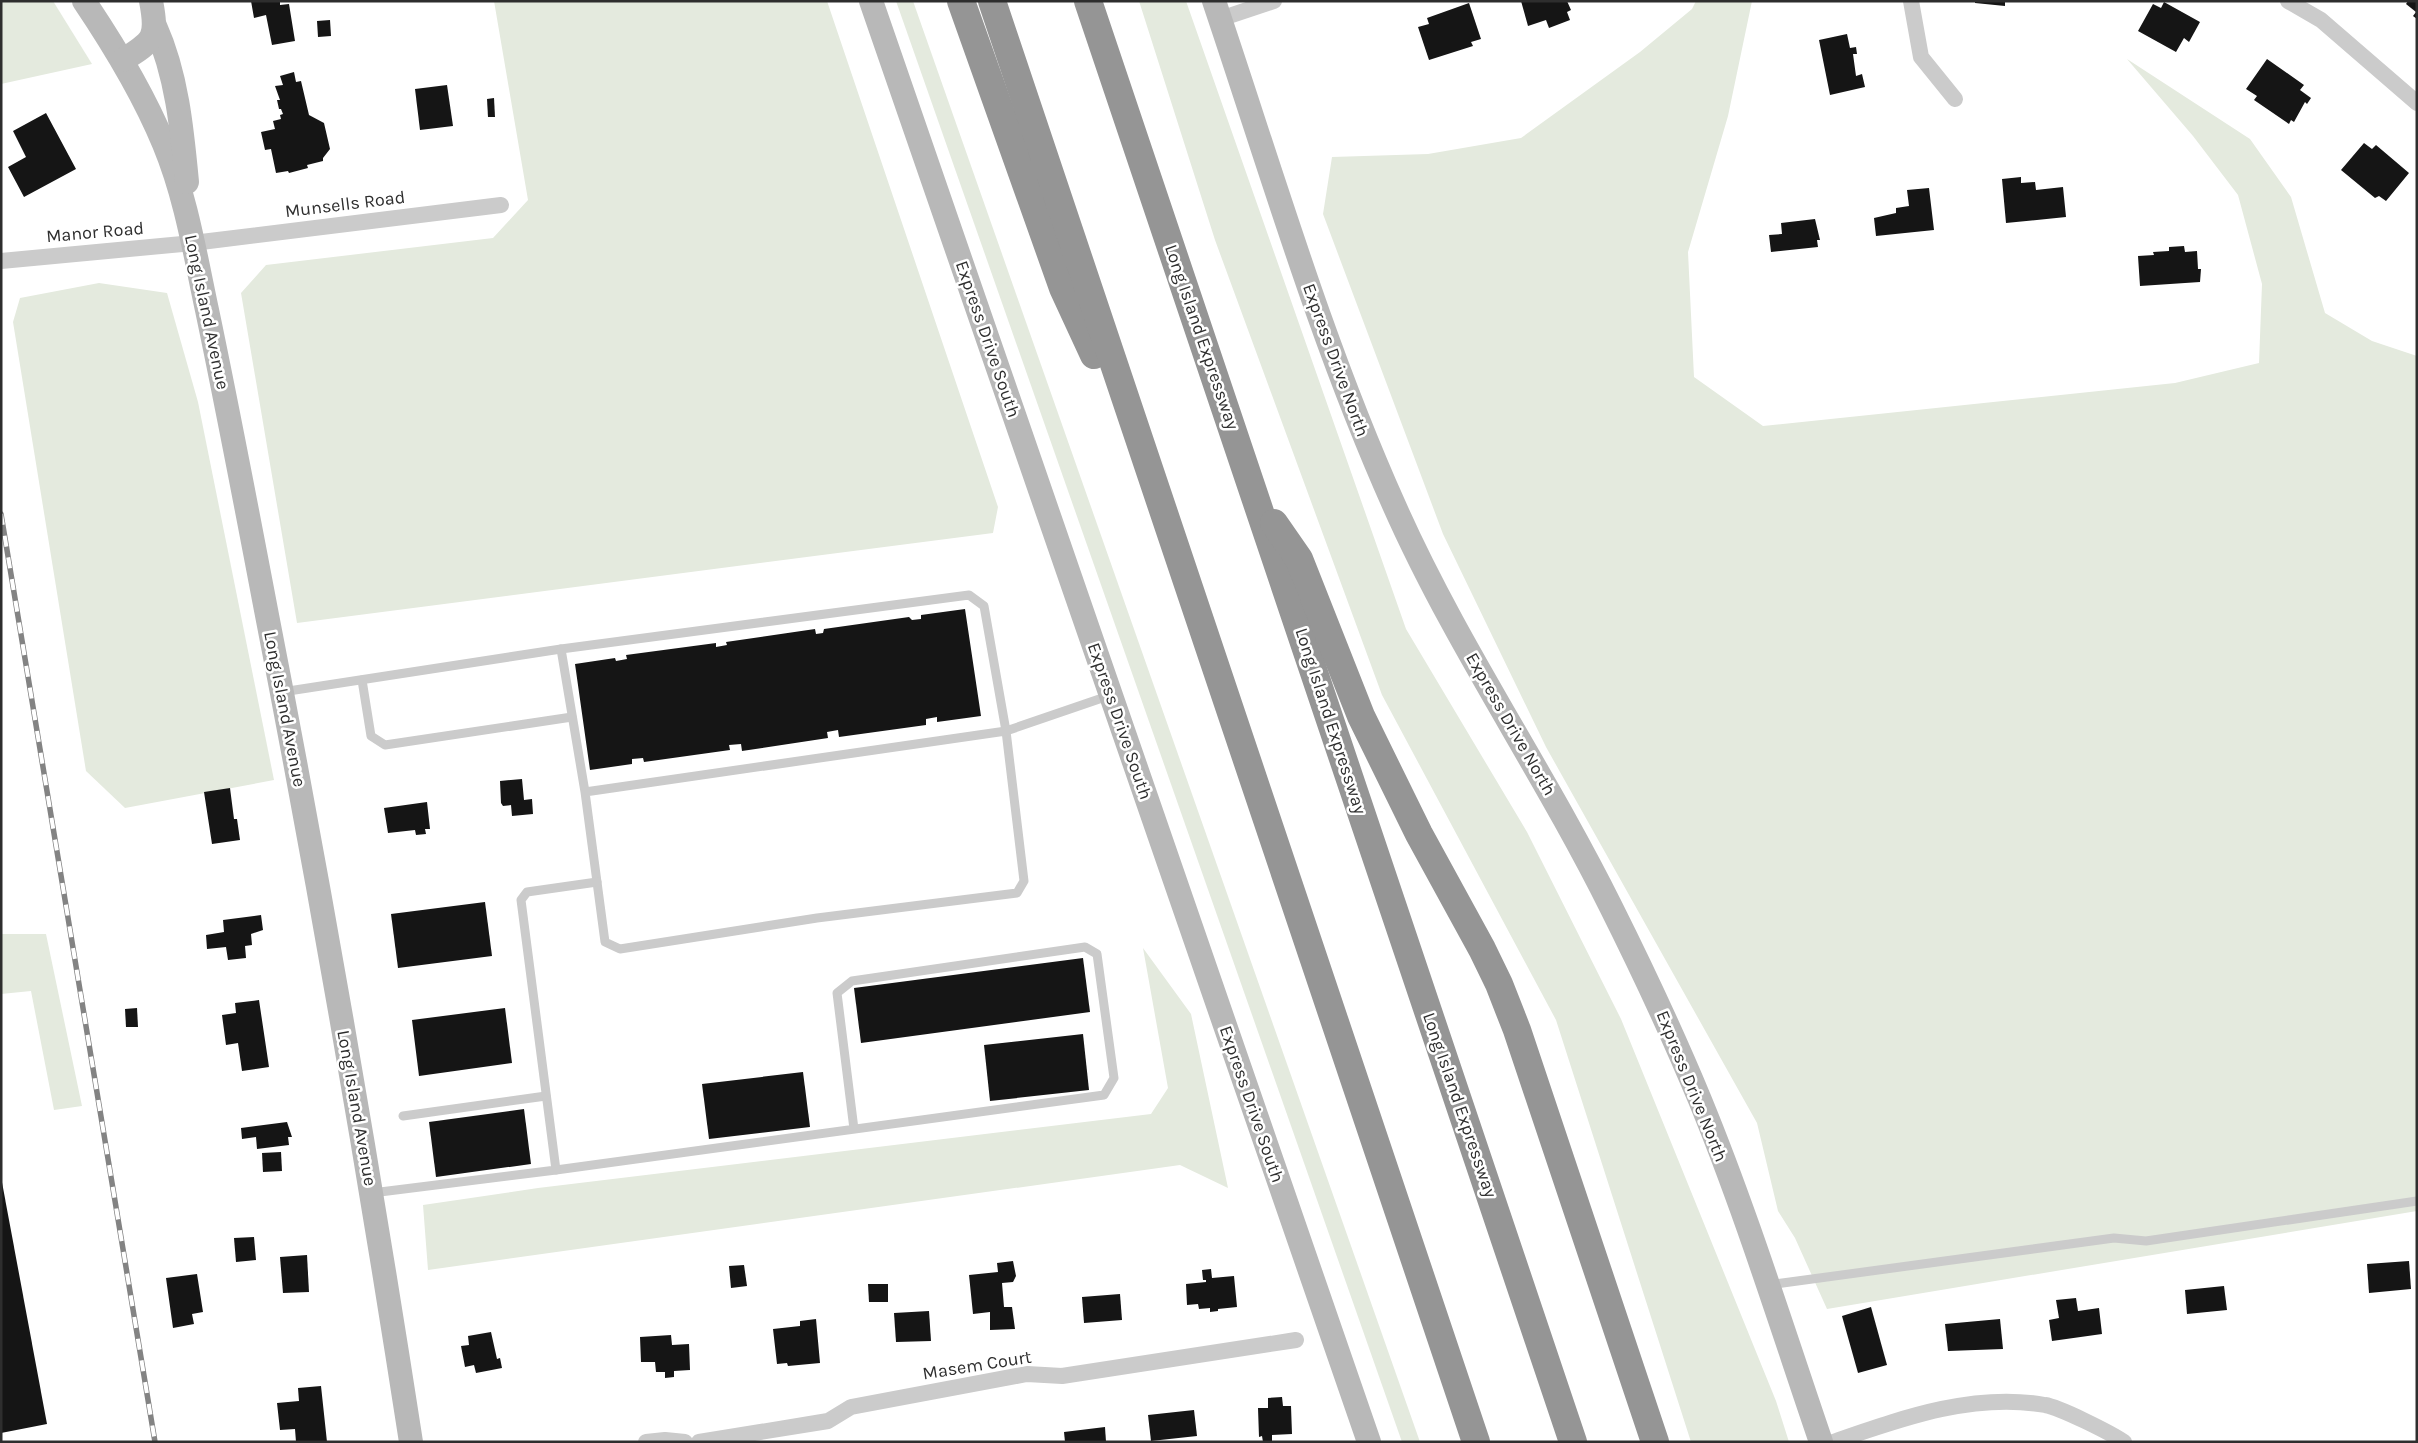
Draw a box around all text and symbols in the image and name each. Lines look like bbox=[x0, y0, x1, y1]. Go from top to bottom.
street label: Munsells Road bbox=[284, 186, 406, 222]
street label: Manor Road bbox=[45, 217, 145, 247]
street label: Long Island Avenue bbox=[180, 232, 234, 392]
street label: Long Island Expressway bbox=[1160, 241, 1244, 433]
street label: Express Drive South bbox=[951, 258, 1025, 420]
street label: Express Drive North bbox=[1298, 280, 1374, 440]
street label: Long Island Expressway bbox=[1290, 625, 1372, 818]
street label: Long Island Avenue bbox=[259, 629, 311, 789]
street label: Express Drive South bbox=[1083, 640, 1157, 802]
street label: Express Drive North bbox=[1461, 649, 1561, 799]
street label: Express Drive North bbox=[1652, 1007, 1732, 1165]
street label: Long Island Expressway bbox=[1418, 1009, 1502, 1201]
street label: Express Drive South bbox=[1215, 1023, 1289, 1185]
street label: Long Island Avenue bbox=[332, 1028, 382, 1188]
street label: Masem Court bbox=[921, 1345, 1033, 1384]

